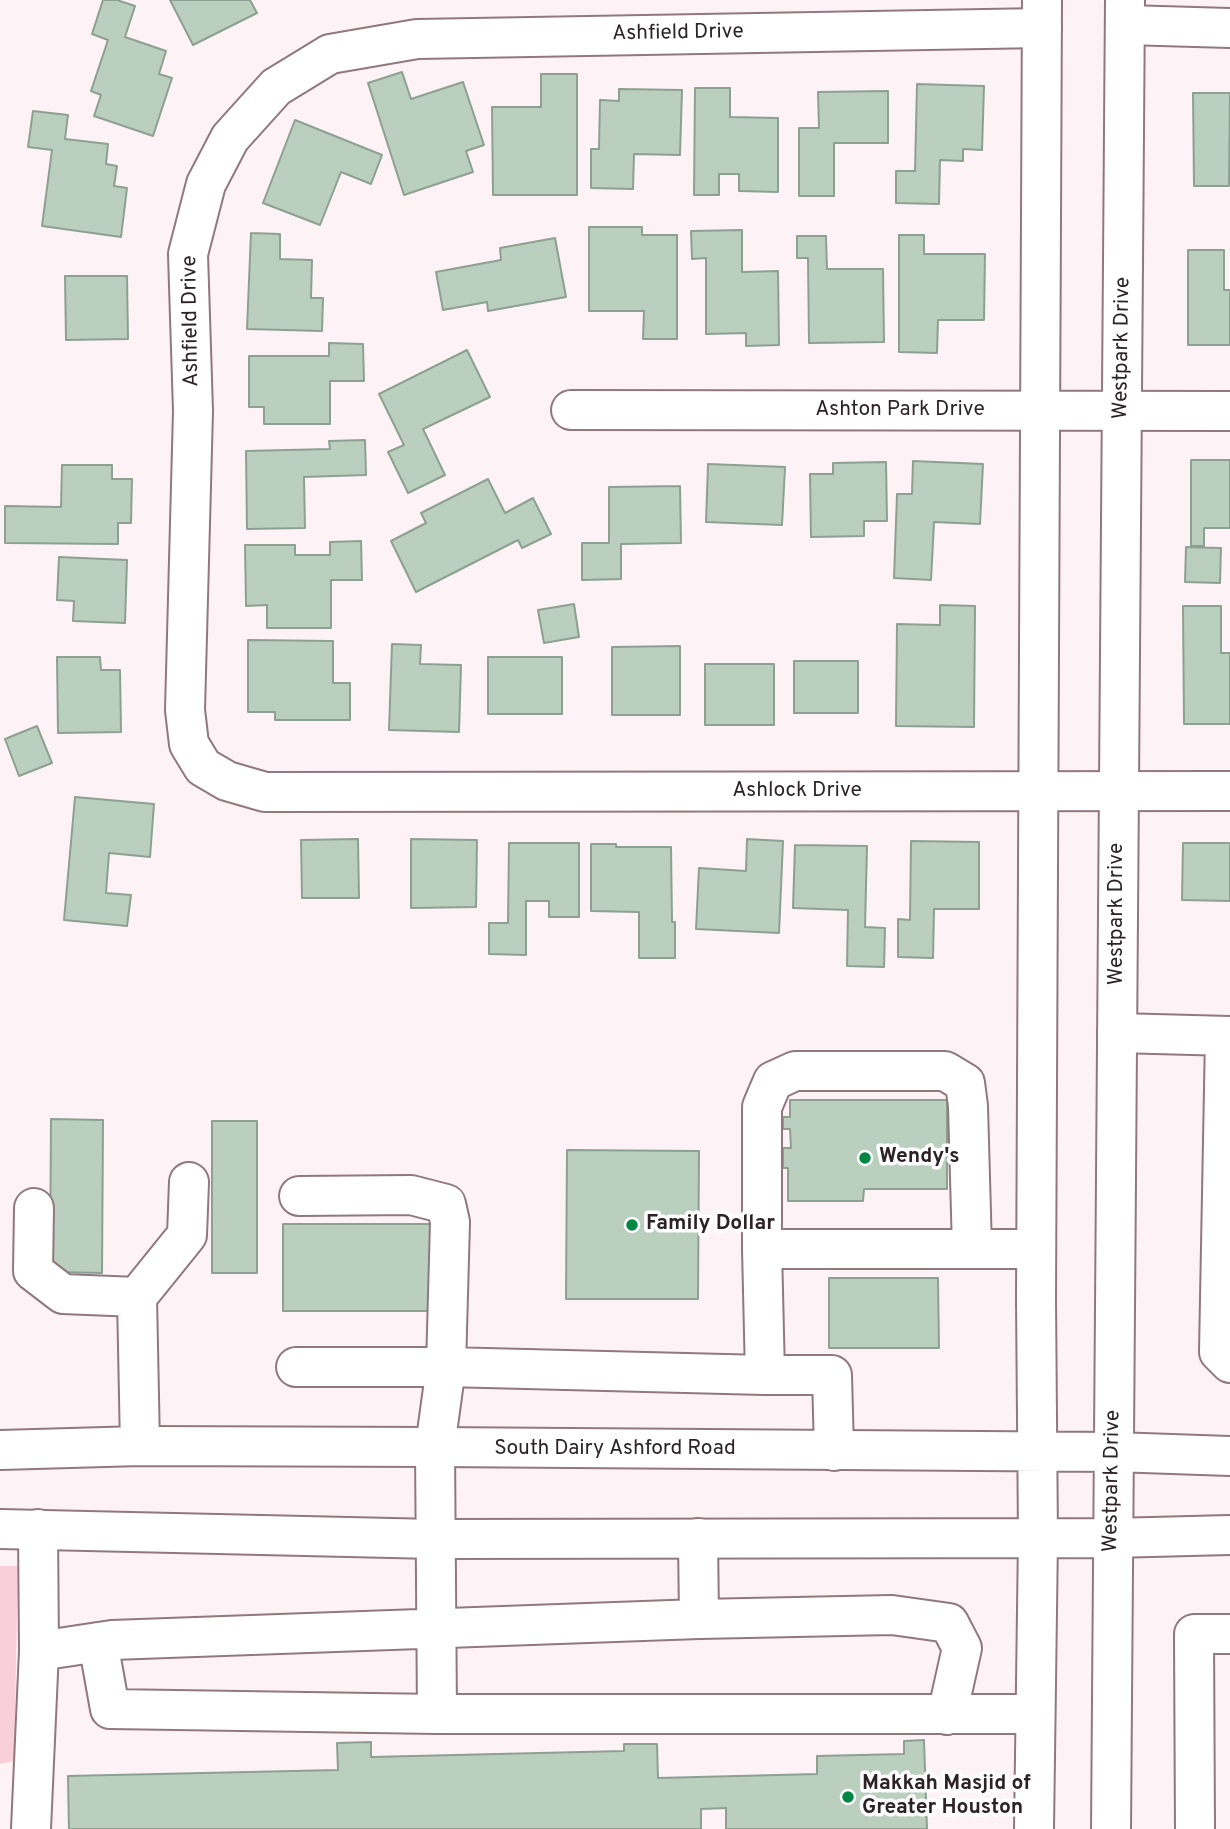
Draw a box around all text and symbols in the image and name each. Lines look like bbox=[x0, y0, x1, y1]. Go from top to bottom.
street label: Ashfield Drive bbox=[612, 20, 744, 48]
street label: Ashfield Drive bbox=[178, 255, 206, 387]
street label: Westpark Drive bbox=[1109, 277, 1137, 419]
street label: Ashton Park Drive bbox=[815, 398, 985, 424]
street label: Ashlock Drive bbox=[732, 779, 862, 805]
street label: Westpark Drive bbox=[1105, 843, 1131, 985]
place label: Wendy's bbox=[879, 1145, 960, 1171]
marker: Wendy's bbox=[857, 1150, 873, 1166]
place label: Family Dollar bbox=[646, 1212, 775, 1238]
marker: Family Dollar bbox=[624, 1217, 640, 1233]
street label: Westpark Drive bbox=[1099, 1410, 1127, 1552]
street label: South Dairy Ashford Road bbox=[494, 1437, 736, 1463]
place label: Makkah Masjid of Greater Houston bbox=[862, 1772, 1031, 1822]
marker: Makkah Masjid of Greater Houston bbox=[840, 1789, 856, 1805]

